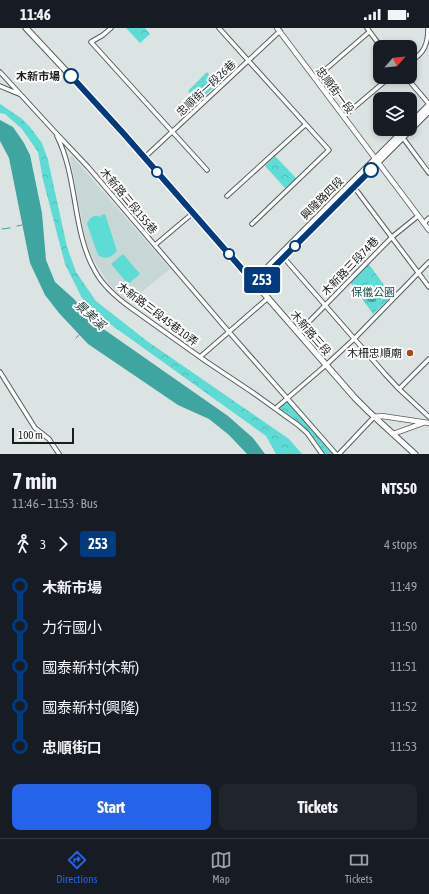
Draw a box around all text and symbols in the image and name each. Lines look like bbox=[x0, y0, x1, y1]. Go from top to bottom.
text: 11:46 bbox=[20, 6, 51, 23]
north arrow bbox=[373, 40, 417, 84]
map controls bbox=[373, 40, 417, 136]
street label: 忠順街一段26巷 bbox=[174, 58, 238, 118]
street label: 忠順街一段 bbox=[314, 64, 356, 116]
marker: 木新市場 bbox=[63, 68, 79, 84]
place label: 木新市場 bbox=[16, 70, 60, 82]
button: layers bbox=[373, 92, 417, 136]
unlabelled marker bbox=[363, 162, 379, 178]
street label: 木新路三段155巷 bbox=[98, 166, 160, 236]
unlabelled marker bbox=[151, 166, 163, 178]
street label: 興隆路四段 bbox=[298, 174, 346, 222]
street label: 木新路三段74巷 bbox=[319, 234, 381, 298]
unlabelled marker bbox=[289, 240, 301, 252]
unlabelled marker bbox=[223, 248, 235, 260]
line badge: 253 bbox=[239, 267, 285, 293]
text: 253 bbox=[252, 272, 272, 288]
street label: 木新路三段45巷10弄 bbox=[115, 280, 201, 348]
park label: 保儀公園 bbox=[351, 286, 395, 298]
water label: 景美溪 bbox=[72, 298, 109, 334]
street label: 木新路三段 bbox=[288, 308, 334, 358]
place label: 木柵忠順廟 bbox=[347, 347, 402, 359]
marker: 木柵忠順廟 bbox=[405, 348, 415, 358]
scale bar bbox=[12, 426, 74, 445]
text: 100 m bbox=[18, 429, 43, 441]
text: 7 min bbox=[12, 468, 57, 494]
text: NT$50 bbox=[381, 480, 417, 497]
text: 11:46 – 11:53 · Bus bbox=[12, 496, 98, 511]
icon: walk bbox=[12, 533, 34, 555]
icon: forward bbox=[52, 533, 74, 555]
text: 253 bbox=[88, 536, 108, 552]
text: 3 bbox=[40, 537, 46, 552]
text: 4 stops bbox=[384, 537, 417, 552]
text: 木新市場 bbox=[42, 579, 102, 596]
text: 11:49 bbox=[390, 579, 417, 594]
text: 力行國小 bbox=[42, 619, 102, 636]
text: 11:50 bbox=[390, 619, 417, 634]
text: 國泰新村(木新) bbox=[42, 659, 139, 676]
text: 11:51 bbox=[390, 659, 417, 674]
text: 國泰新村(興隆) bbox=[42, 699, 139, 716]
text: 11:52 bbox=[390, 699, 417, 714]
text: 忠順街口 bbox=[42, 739, 102, 756]
text: 11:53 bbox=[390, 739, 417, 754]
button: Start bbox=[12, 784, 211, 830]
button: Tickets bbox=[219, 784, 417, 830]
tab: Directions bbox=[56, 849, 97, 885]
tab: Map bbox=[210, 849, 232, 885]
tab: Tickets bbox=[345, 849, 373, 885]

